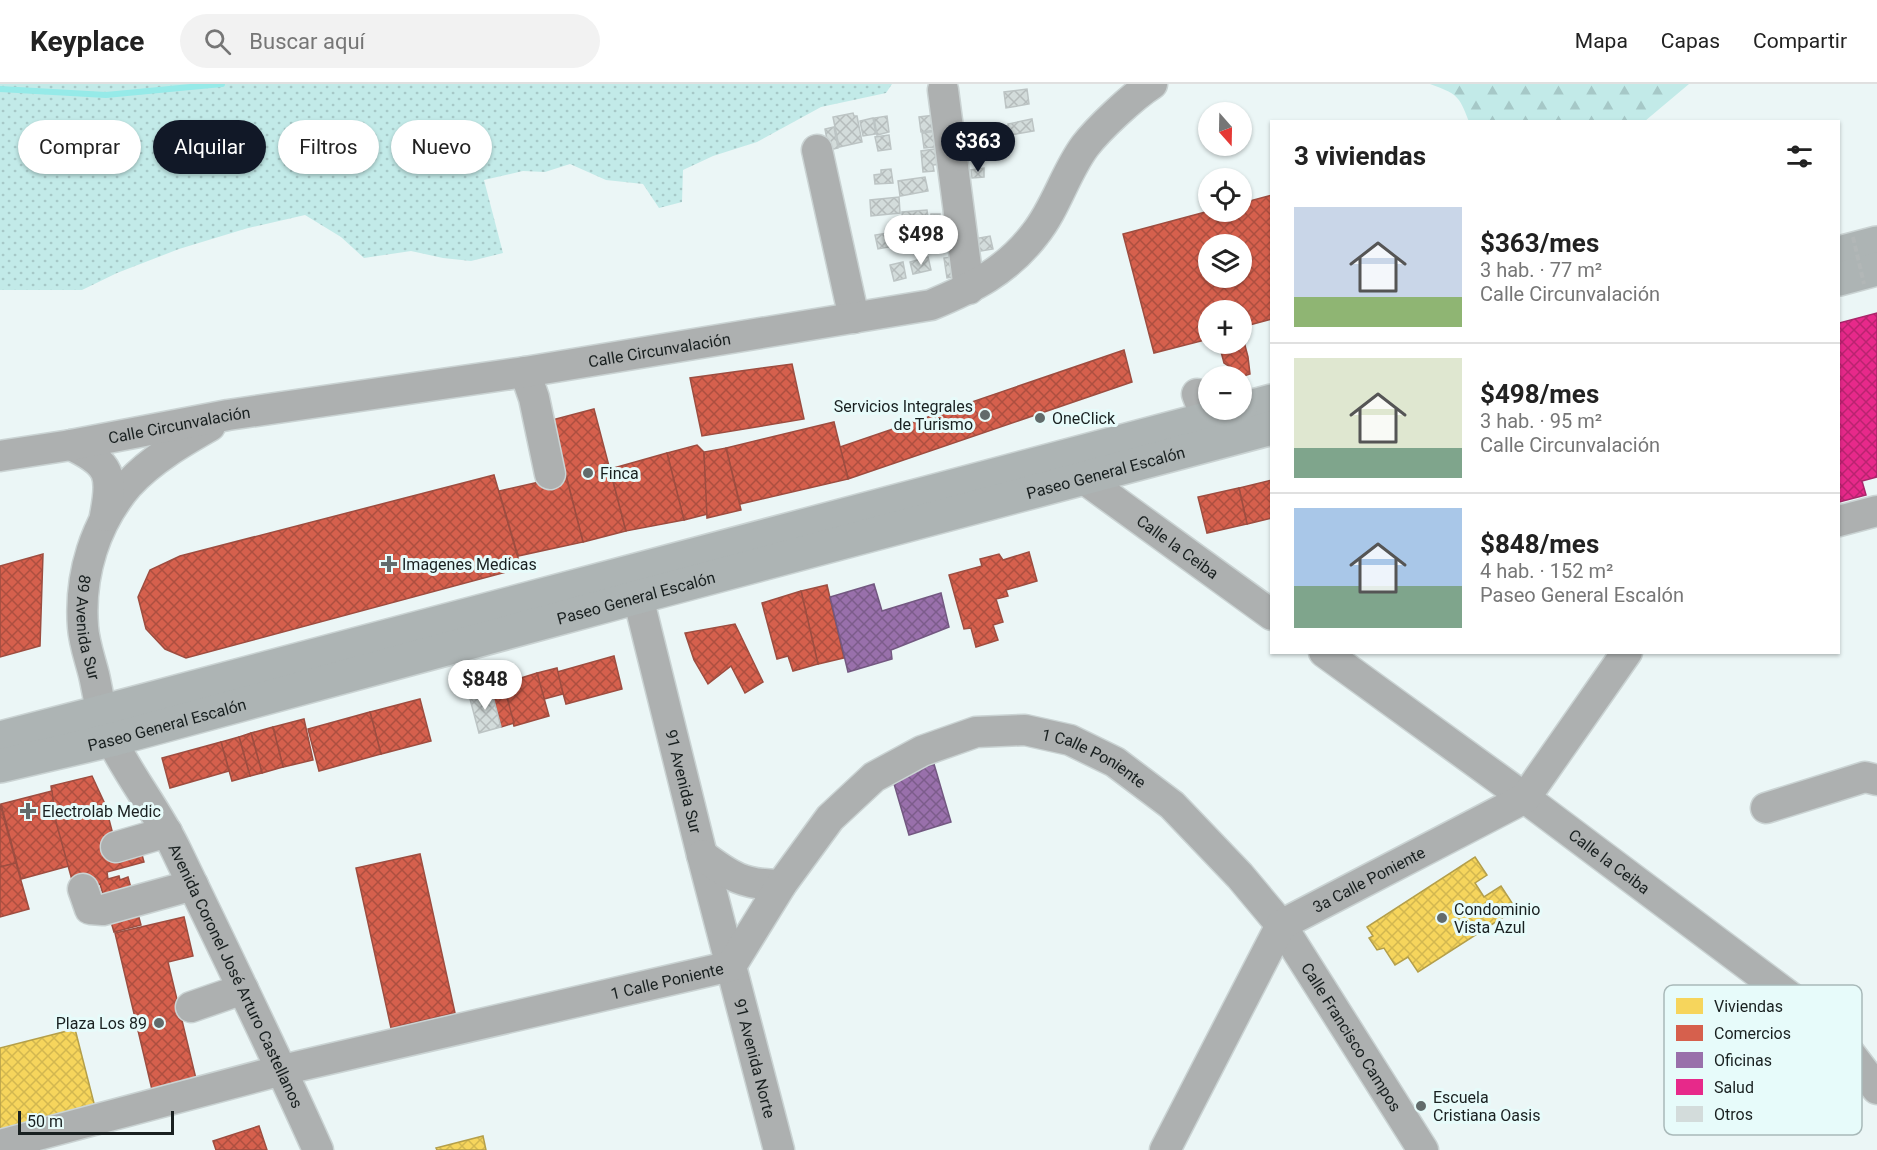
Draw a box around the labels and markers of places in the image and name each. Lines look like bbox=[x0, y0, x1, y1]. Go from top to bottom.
pin: $363 bbox=[942, 122, 1014, 173]
pin: $498 bbox=[885, 215, 957, 266]
place label: Servicios Integrales de Turismo bbox=[834, 397, 973, 434]
marker: Servicios Integrales de Turismo bbox=[978, 408, 992, 422]
place label: OneClick bbox=[1052, 409, 1116, 428]
marker: OneClick bbox=[1033, 411, 1047, 425]
place label: Finca bbox=[600, 464, 639, 483]
marker: Finca bbox=[581, 466, 595, 480]
marker: Imagenes Medicas bbox=[380, 555, 398, 573]
place label: Imagenes Medicas bbox=[402, 555, 537, 574]
pin: $848 bbox=[449, 660, 521, 711]
marker: Electrolab Medic bbox=[19, 802, 37, 820]
place label: Electrolab Medic bbox=[42, 802, 161, 821]
place label: Condominio Vista Azul bbox=[1454, 900, 1540, 937]
marker: Condominio Vista Azul bbox=[1435, 911, 1449, 925]
place label: Plaza Los 89 bbox=[56, 1014, 147, 1033]
marker: Plaza Los 89 bbox=[152, 1016, 166, 1030]
place label: Escuela Cristiana Oasis bbox=[1433, 1088, 1540, 1125]
marker: Escuela Cristiana Oasis bbox=[1414, 1099, 1428, 1113]

